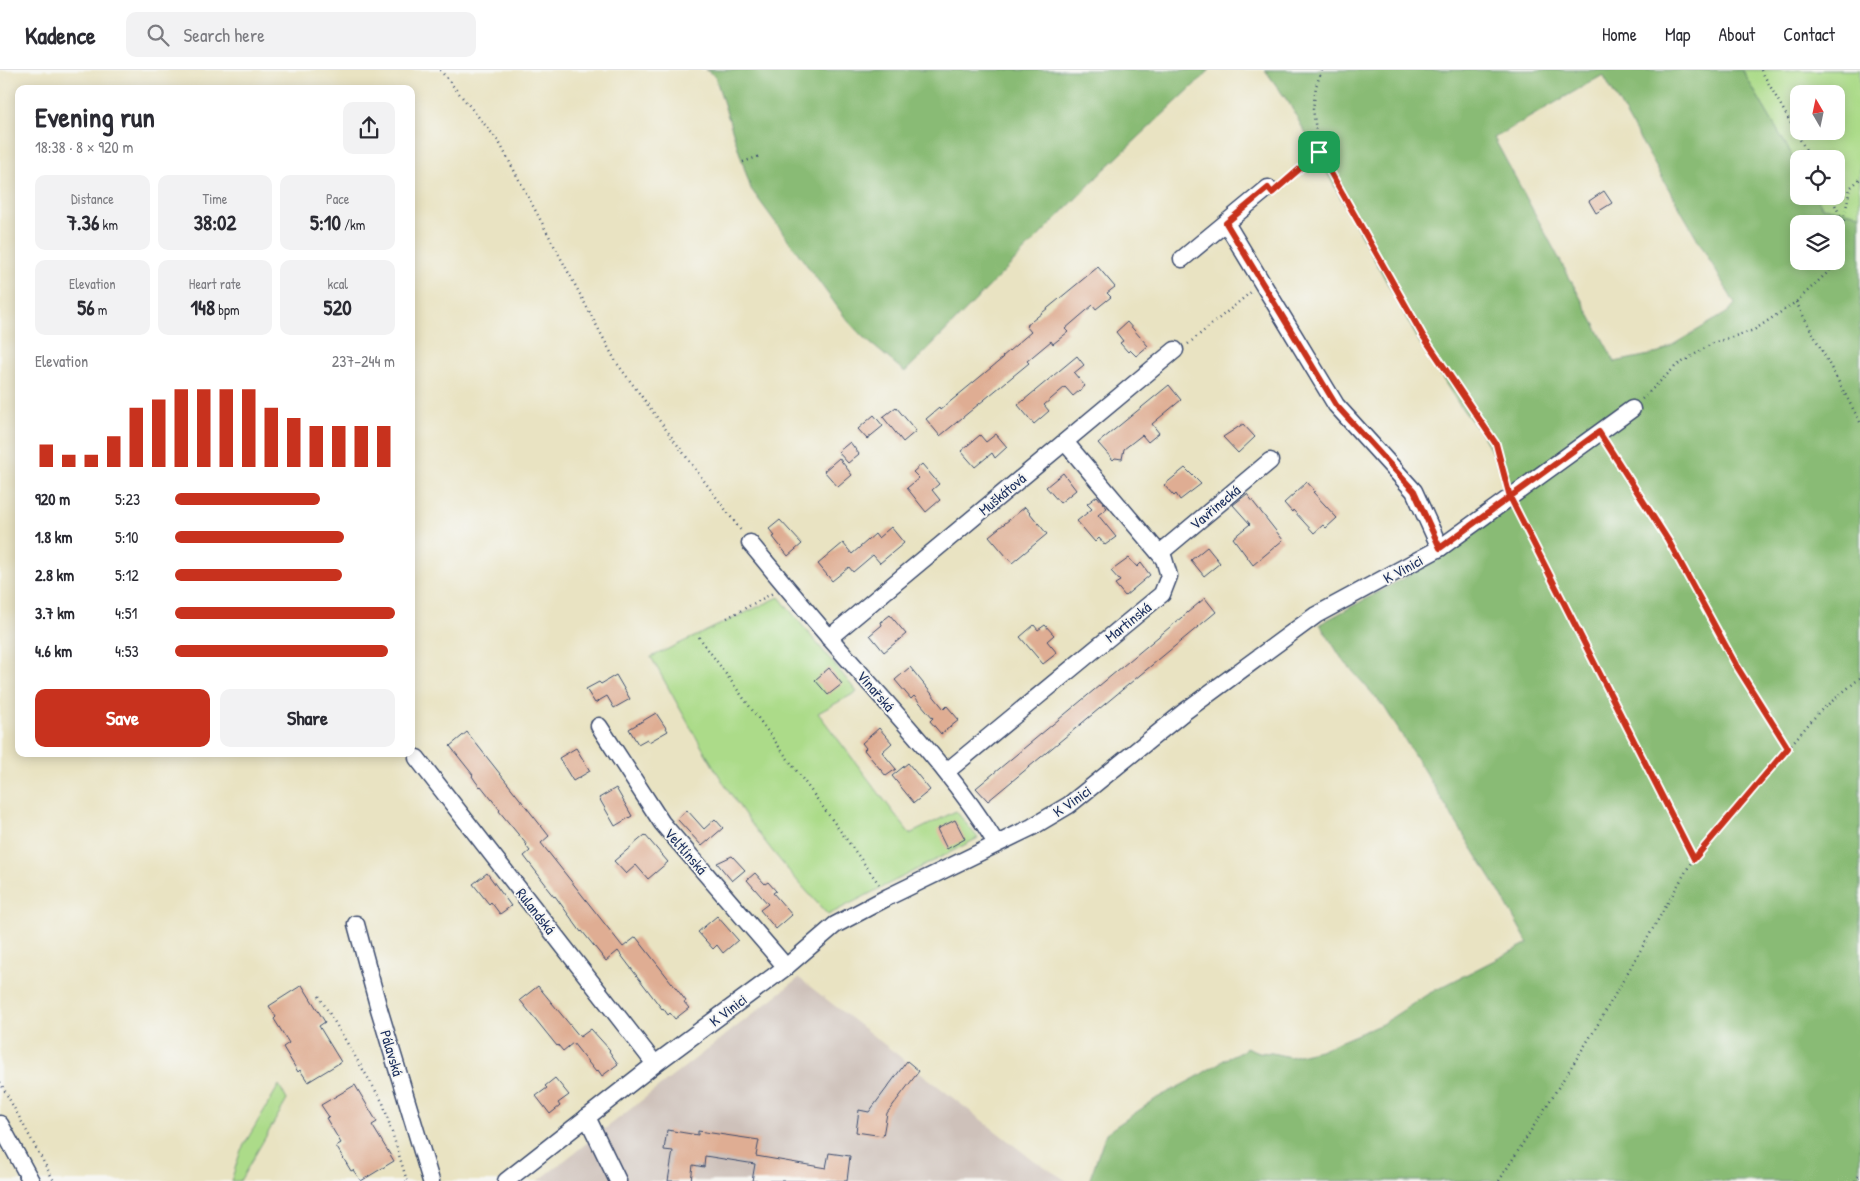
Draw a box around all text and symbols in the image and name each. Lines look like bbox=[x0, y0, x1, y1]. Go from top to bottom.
search box bbox=[126, 12, 476, 57]
text: Kadence bbox=[25, 19, 96, 51]
icon: search bbox=[144, 21, 172, 49]
text: Search here bbox=[184, 22, 265, 48]
text: Home bbox=[1602, 22, 1637, 47]
text: Map bbox=[1665, 22, 1690, 47]
text: About bbox=[1718, 22, 1755, 47]
text: Contact bbox=[1783, 22, 1835, 47]
north arrow bbox=[1790, 85, 1845, 140]
map controls bbox=[1790, 85, 1845, 270]
text: Evening run bbox=[35, 98, 155, 136]
button: share bbox=[343, 102, 395, 154]
pin bbox=[1298, 131, 1340, 173]
text: 18:38 · 8 × 920 m bbox=[35, 136, 133, 158]
icon: arrive bbox=[1305, 138, 1333, 166]
button: locate bbox=[1790, 150, 1845, 205]
text: Distance bbox=[71, 189, 114, 208]
text: Time bbox=[203, 189, 227, 208]
text: Pace bbox=[326, 189, 349, 208]
text: 7.36 bbox=[67, 208, 99, 237]
text: 38:02 bbox=[194, 208, 236, 237]
text: 5:10 bbox=[310, 208, 341, 237]
text: km bbox=[99, 215, 118, 234]
text: /km bbox=[341, 215, 365, 234]
button: layers bbox=[1790, 215, 1845, 270]
text: Elevation bbox=[69, 274, 116, 293]
text: Heart rate bbox=[189, 274, 241, 293]
text: kcal bbox=[327, 274, 348, 293]
text: 56 bbox=[77, 293, 95, 322]
text: 148 bbox=[190, 293, 215, 322]
text: 520 bbox=[324, 293, 352, 322]
text: m bbox=[95, 300, 107, 319]
text: bpm bbox=[215, 300, 240, 319]
text: Elevation bbox=[35, 350, 88, 372]
text: 237–244 m bbox=[332, 350, 395, 372]
street label: Muškátová bbox=[974, 468, 1030, 520]
street label: Vavřinecká bbox=[1185, 480, 1245, 534]
text: 920 m bbox=[35, 488, 70, 510]
text: 5:23 bbox=[115, 488, 140, 510]
text: 1.8 km bbox=[35, 526, 72, 548]
text: 5:10 bbox=[115, 526, 138, 548]
street label: K Vinici bbox=[1379, 550, 1427, 588]
text: 2.8 km bbox=[35, 564, 74, 586]
text: 5:12 bbox=[115, 564, 139, 586]
street label: Martinská bbox=[1101, 597, 1156, 647]
text: 3.7 km bbox=[35, 602, 75, 624]
text: 4:51 bbox=[115, 602, 137, 624]
text: 4.6 km bbox=[35, 640, 72, 662]
text: 4:53 bbox=[115, 640, 139, 662]
street label: Vinařská bbox=[852, 666, 900, 716]
button: Save bbox=[35, 689, 210, 747]
button: Share bbox=[220, 689, 395, 747]
street label: K Vinici bbox=[1049, 780, 1095, 822]
street label: Veltlínská bbox=[660, 823, 712, 879]
street label: Rulandská bbox=[511, 884, 561, 939]
street label: K Vinici bbox=[705, 989, 751, 1031]
street label: Pálavská bbox=[375, 1028, 409, 1079]

